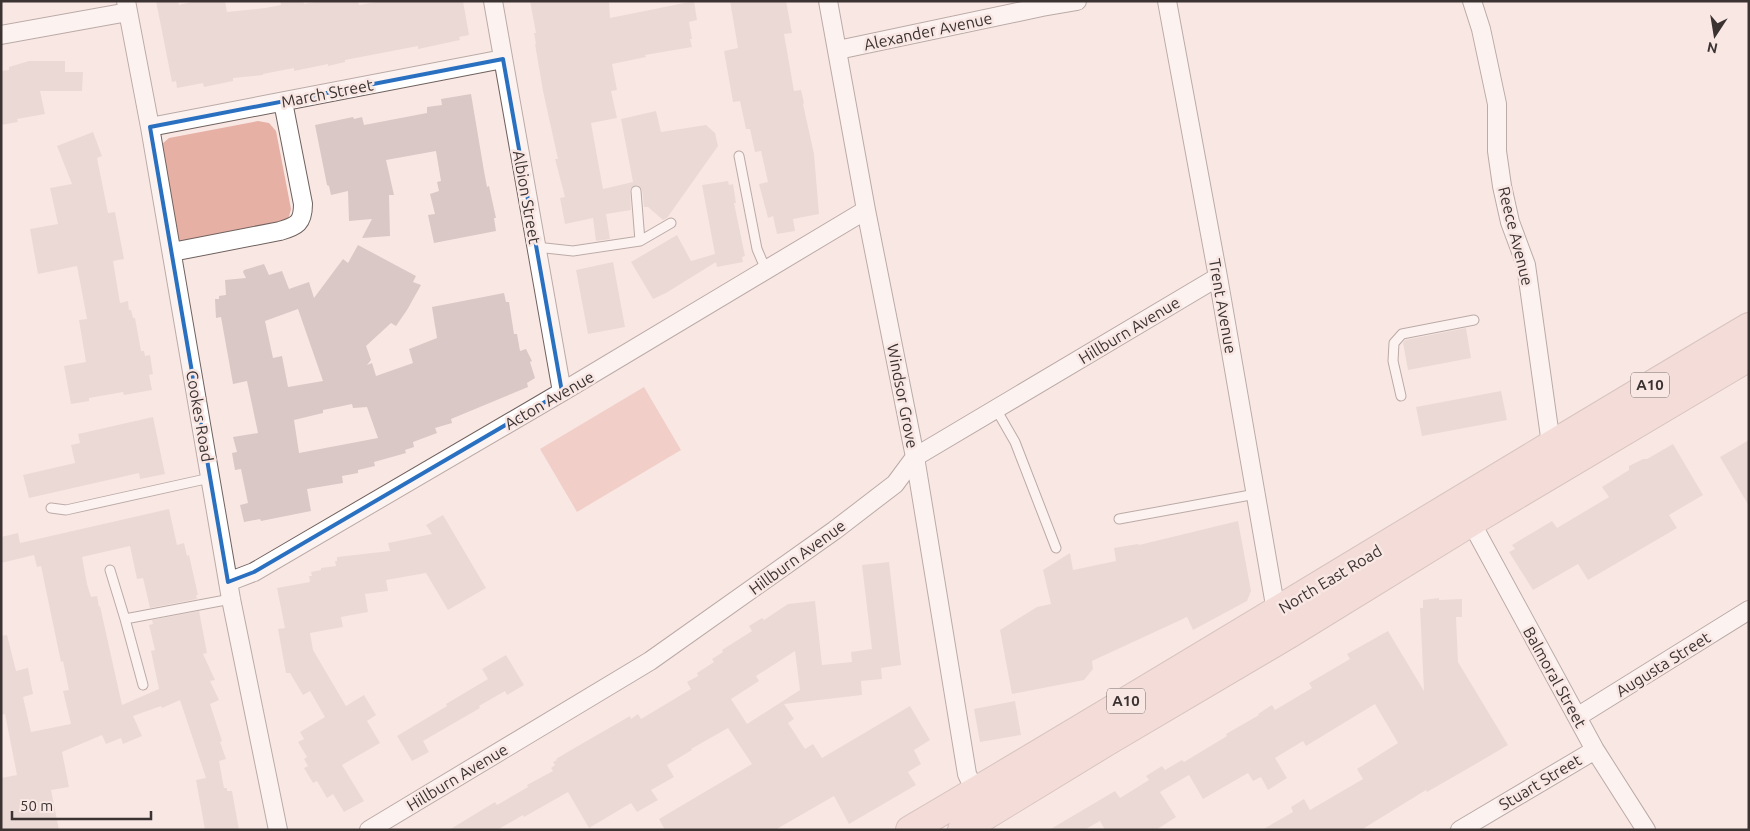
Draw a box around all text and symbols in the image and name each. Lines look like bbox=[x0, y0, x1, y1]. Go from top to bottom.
street label: Alexander Avenue bbox=[862, 9, 994, 53]
north arrow bbox=[1690, 10, 1740, 60]
text: N bbox=[1706, 39, 1719, 57]
street label: March Street bbox=[280, 75, 375, 111]
street label: Albion Street bbox=[510, 149, 544, 246]
street label: Reece Avenue bbox=[1495, 185, 1537, 287]
street label: Trent Avenue bbox=[1206, 257, 1240, 355]
street label: Hillburn Avenue bbox=[1075, 293, 1183, 367]
street label: Windsor Grove bbox=[884, 342, 922, 450]
street label: Acton Avenue bbox=[501, 367, 597, 433]
street label: Cookes Road bbox=[183, 369, 217, 463]
road number: A10 bbox=[1631, 372, 1669, 398]
street label: Hillburn Avenue bbox=[745, 516, 849, 598]
street label: North East Road bbox=[1275, 541, 1385, 617]
street label: Balmoral Street bbox=[1520, 623, 1590, 731]
street label: Augusta Street bbox=[1613, 627, 1714, 700]
road number: A10 bbox=[1107, 688, 1145, 714]
street label: Hillburn Avenue bbox=[403, 740, 511, 814]
street label: Stuart Street bbox=[1496, 750, 1585, 814]
scale bar bbox=[12, 788, 151, 820]
text: 50 m bbox=[20, 797, 53, 814]

